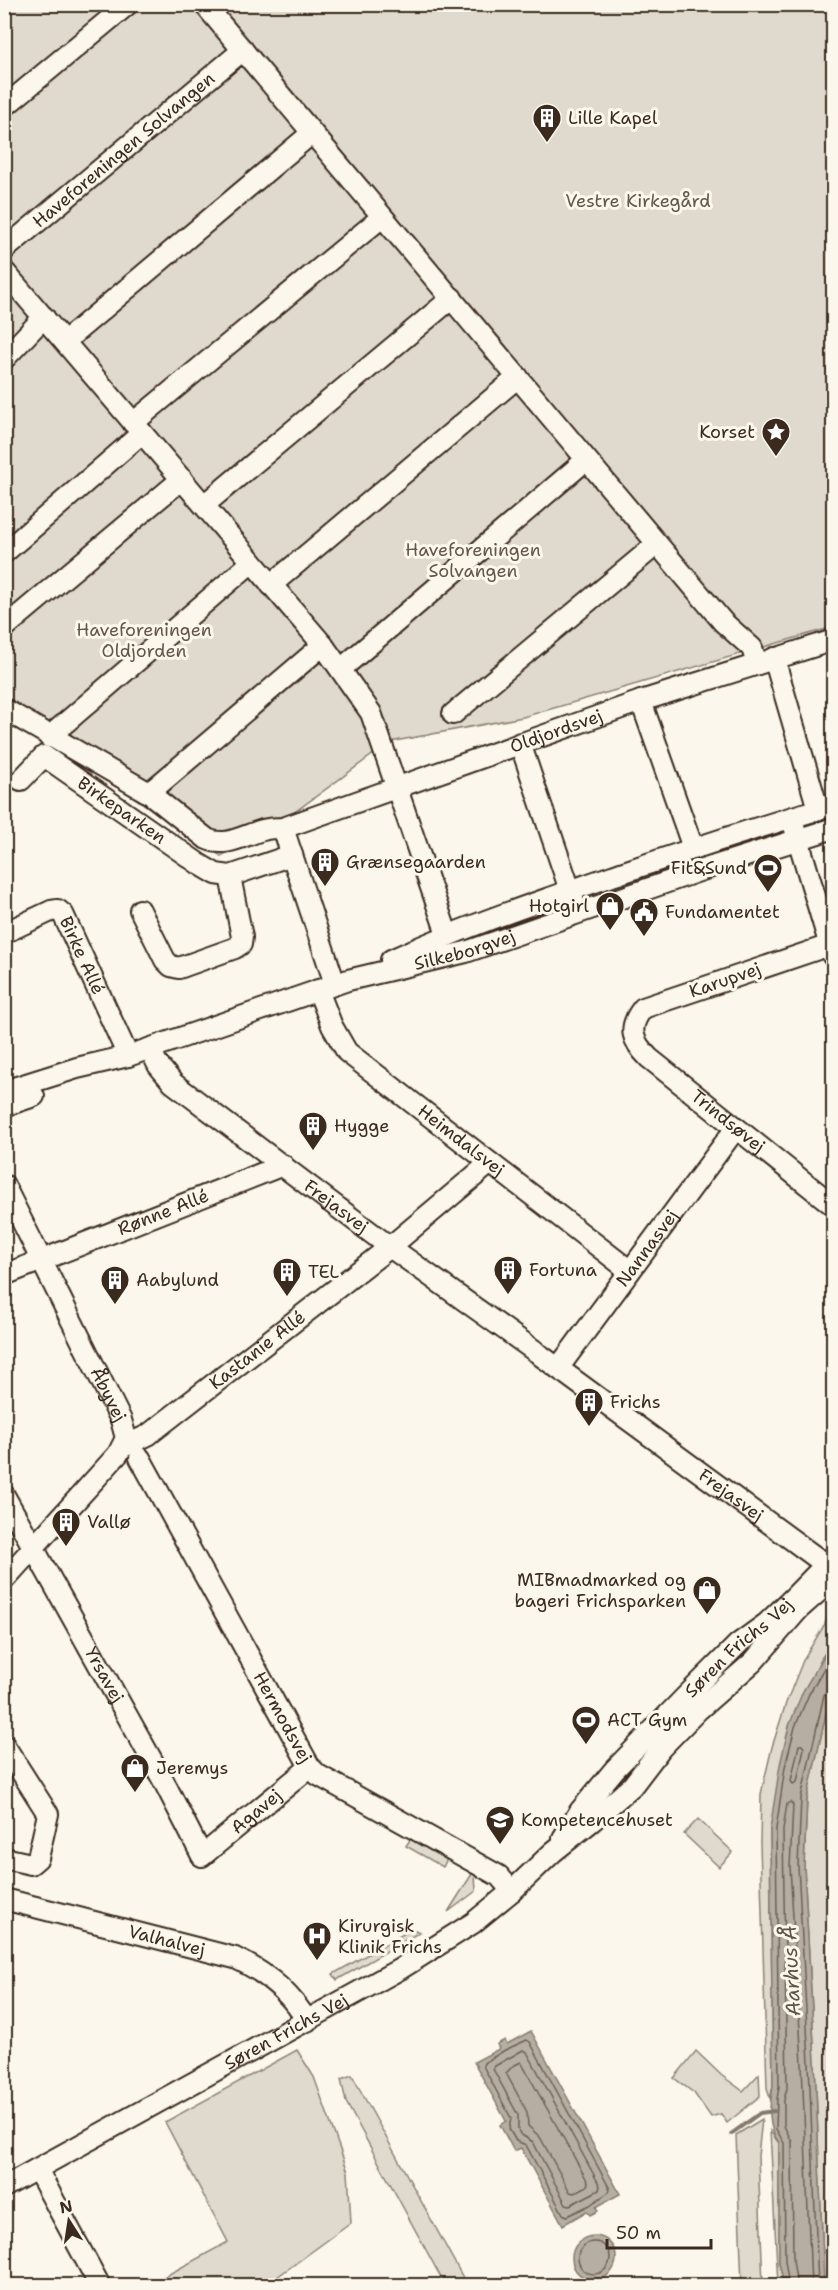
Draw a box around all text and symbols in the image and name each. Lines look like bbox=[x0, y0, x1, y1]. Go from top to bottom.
street label: Haveforeningen Solvangen bbox=[27, 67, 220, 233]
building icon: Lille Kapel bbox=[531, 102, 563, 144]
place label: Lille Kapel bbox=[568, 106, 658, 130]
park label: Vestre Kirkegård bbox=[565, 189, 711, 213]
place icon: Korset bbox=[760, 416, 792, 458]
place label: Korset bbox=[699, 420, 755, 444]
park label: Haveforeningen Solvangen bbox=[405, 538, 541, 583]
park label: Haveforeningen Oldjorden bbox=[76, 618, 212, 663]
street label: Oldjordsvej bbox=[507, 704, 606, 759]
street label: Birkeparken bbox=[73, 771, 171, 849]
building icon: Grænsegaarden bbox=[309, 846, 341, 888]
place label: Grænsegaarden bbox=[346, 850, 486, 874]
sports icon: Fit&Sund bbox=[752, 852, 784, 894]
place label: Fit&Sund bbox=[671, 856, 747, 880]
shop icon: Hotgirl bbox=[594, 890, 626, 932]
place label: Hotgirl bbox=[529, 894, 590, 918]
public building icon: Fundamentet bbox=[628, 896, 660, 938]
place label: Fundamentet bbox=[665, 900, 780, 924]
street label: Birke Allé bbox=[54, 913, 110, 998]
street label: Silkeborgvej bbox=[412, 924, 518, 976]
street label: Karupvej bbox=[686, 957, 764, 1003]
street label: Trindsøvej bbox=[686, 1084, 770, 1158]
street label: Heimdalsvej bbox=[413, 1099, 510, 1182]
building icon: Hygge bbox=[297, 1110, 329, 1152]
place label: Hygge bbox=[334, 1114, 389, 1138]
street label: Frejasvej bbox=[299, 1174, 374, 1239]
street label: Rønne Allé bbox=[114, 1184, 212, 1241]
street label: Nannasvej bbox=[611, 1205, 684, 1292]
building icon: Fortuna bbox=[492, 1254, 524, 1296]
building icon: TEL bbox=[271, 1256, 303, 1298]
place label: Fortuna bbox=[529, 1258, 597, 1282]
place label: TEL bbox=[308, 1260, 339, 1284]
building icon: Aabylund bbox=[99, 1264, 131, 1306]
place label: Aabylund bbox=[136, 1268, 219, 1292]
street label: Kastanie Allé bbox=[204, 1305, 310, 1395]
street label: Åbyvej bbox=[85, 1363, 132, 1426]
building icon: Frichs bbox=[573, 1386, 605, 1428]
place label: Frichs bbox=[610, 1390, 661, 1414]
street label: Frejasvej bbox=[694, 1463, 769, 1527]
building icon: Vallø bbox=[50, 1506, 82, 1548]
place label: Vallø bbox=[87, 1510, 131, 1534]
place label: MIBmadmarked og bageri Frichsparken bbox=[515, 1568, 686, 1613]
shop icon: MIBmadmarked og bageri Frichsparken bbox=[691, 1574, 723, 1616]
street label: Søren Frichs Vej bbox=[679, 1593, 798, 1703]
street label: Yrsavej bbox=[79, 1643, 130, 1707]
street label: Hermodsvej bbox=[248, 1667, 318, 1767]
sports icon: ACT Gym bbox=[570, 1704, 602, 1746]
place label: ACT Gym bbox=[607, 1708, 687, 1732]
shop icon: Jeremys bbox=[119, 1752, 151, 1794]
place label: Jeremys bbox=[156, 1756, 228, 1780]
street label: Agavej bbox=[226, 1783, 287, 1839]
school or university icon: Kompetencehuset bbox=[484, 1804, 516, 1846]
place label: Kompetencehuset bbox=[521, 1808, 673, 1832]
place label: Kirurgisk Klinik Frichs bbox=[338, 1914, 442, 1959]
street label: Valhalvej bbox=[126, 1919, 208, 1962]
hospital icon: Kirurgisk Klinik Frichs bbox=[301, 1920, 333, 1962]
water label: Aarhus Å bbox=[776, 1925, 806, 2017]
street label: Søren Frichs Vej bbox=[220, 1988, 352, 2076]
north arrow bbox=[39, 2191, 99, 2251]
text: N bbox=[58, 2195, 74, 2218]
scale bar bbox=[607, 2212, 710, 2250]
text: 50 m bbox=[616, 2221, 661, 2245]

